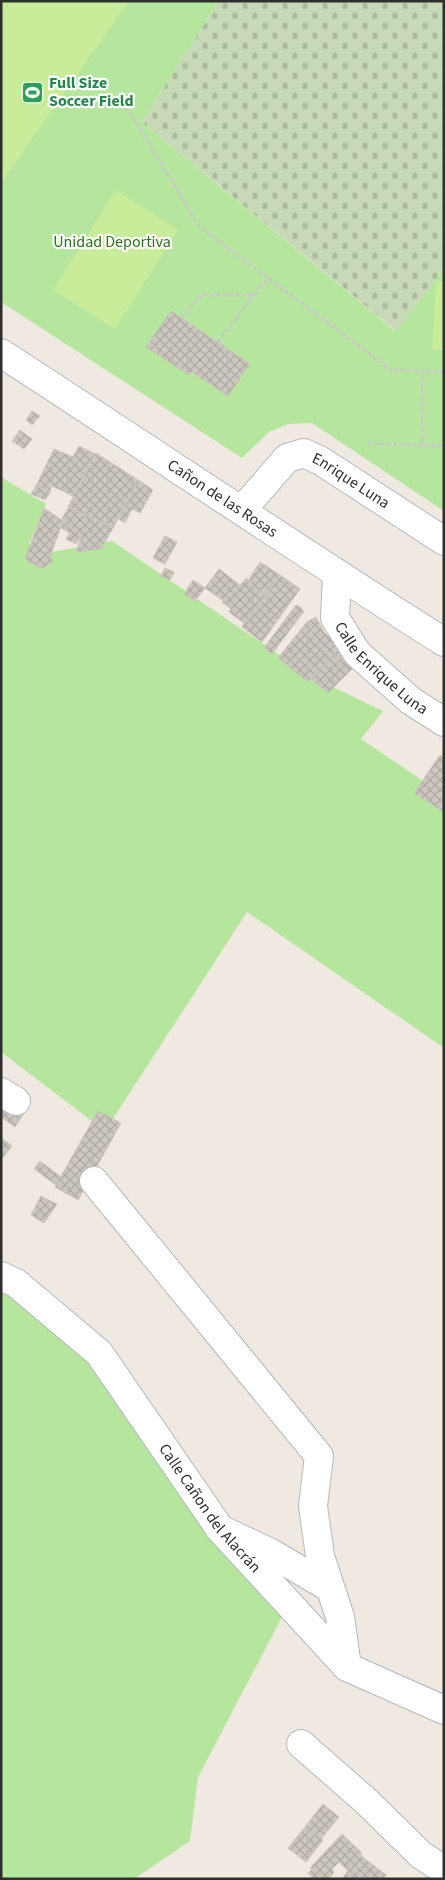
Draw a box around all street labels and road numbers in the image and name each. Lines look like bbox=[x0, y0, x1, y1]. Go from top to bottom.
street label: Enrique Luna bbox=[309, 447, 394, 514]
street label: Cañon de las Rosas bbox=[163, 454, 282, 543]
street label: Calle Enrique Luna bbox=[329, 618, 432, 720]
street label: Calle Cañon del Alacrán bbox=[153, 1439, 266, 1578]

